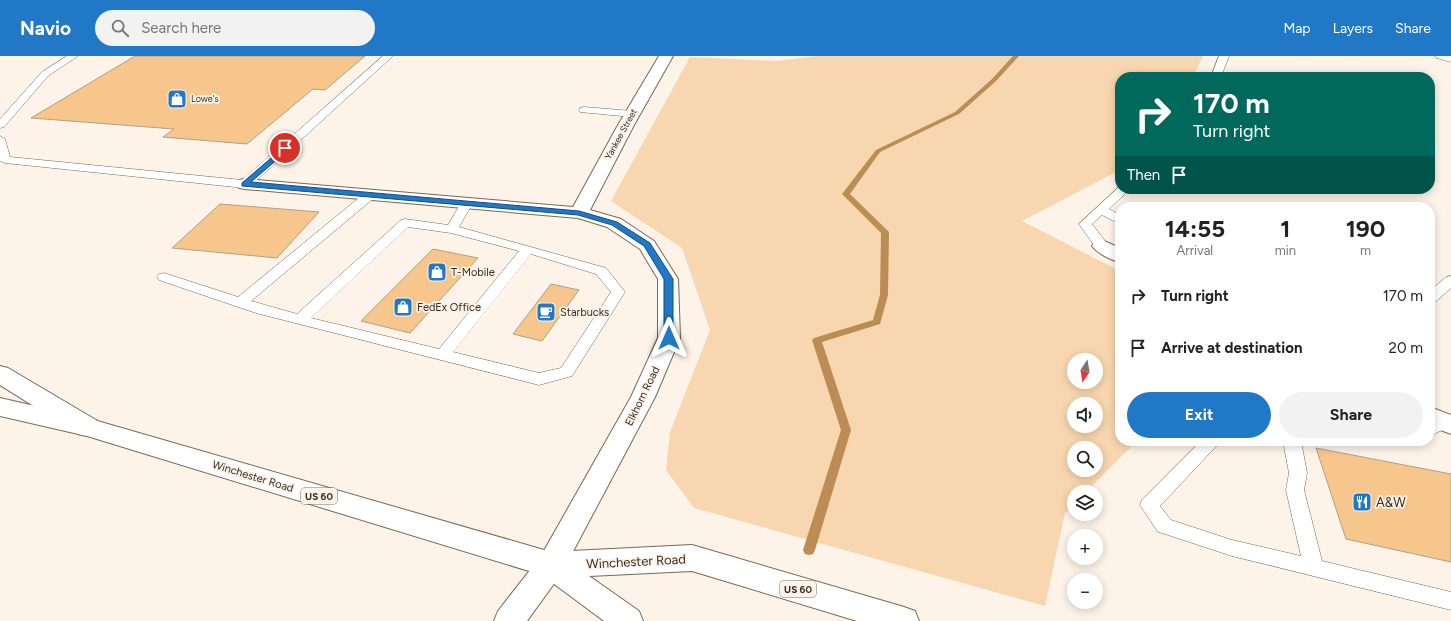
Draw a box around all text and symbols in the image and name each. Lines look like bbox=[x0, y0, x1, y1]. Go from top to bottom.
search box bbox=[95, 10, 375, 46]
text: Navio bbox=[20, 17, 71, 40]
icon: search bbox=[109, 17, 131, 39]
text: Search here bbox=[141, 19, 221, 37]
text: Map bbox=[1283, 20, 1311, 37]
text: Layers bbox=[1333, 20, 1373, 37]
text: Share bbox=[1395, 20, 1431, 37]
text: 170 m bbox=[1193, 86, 1270, 120]
shop icon: Lowe's bbox=[166, 88, 188, 110]
icon: right bbox=[1127, 88, 1179, 140]
place label: Lowe's bbox=[191, 93, 219, 104]
street label: Yankee Street bbox=[602, 106, 639, 161]
text: Turn right bbox=[1193, 120, 1270, 142]
pin bbox=[268, 131, 302, 165]
icon: arrive bbox=[274, 137, 296, 159]
icon: arrive bbox=[1168, 164, 1190, 186]
text: Then bbox=[1127, 166, 1160, 184]
text: 14:55 bbox=[1165, 214, 1225, 243]
text: 1 bbox=[1280, 214, 1290, 243]
text: 190 bbox=[1346, 214, 1385, 243]
text: Arrival bbox=[1177, 243, 1213, 258]
text: min bbox=[1275, 243, 1296, 258]
text: m bbox=[1360, 243, 1371, 258]
shop icon: T-Mobile bbox=[426, 261, 448, 283]
place label: T-Mobile bbox=[451, 266, 495, 279]
icon: right bbox=[1127, 285, 1149, 307]
text: Turn right bbox=[1161, 287, 1229, 305]
text: 170 m bbox=[1383, 287, 1423, 305]
shop icon: FedEx Office bbox=[392, 296, 414, 318]
place label: FedEx Office bbox=[417, 301, 481, 314]
cafe icon: Starbucks bbox=[535, 301, 557, 323]
place label: Starbucks bbox=[560, 306, 609, 319]
position arrow bbox=[648, 317, 690, 359]
icon: arrive bbox=[1127, 337, 1149, 359]
text: Arrive at destination bbox=[1161, 339, 1302, 357]
text: 20 m bbox=[1389, 339, 1423, 357]
north arrow bbox=[1067, 353, 1103, 389]
map controls bbox=[1067, 353, 1103, 609]
street label: Elkhorn Road bbox=[622, 364, 662, 428]
button: Exit bbox=[1127, 392, 1271, 438]
button: Share bbox=[1279, 392, 1423, 438]
button: sound bbox=[1067, 397, 1103, 433]
button: search bbox=[1067, 441, 1103, 477]
street label: Winchester Road bbox=[211, 458, 295, 495]
button: layers bbox=[1067, 485, 1103, 521]
road number: US 60 bbox=[301, 488, 337, 504]
restaurant icon: A&W bbox=[1351, 491, 1373, 513]
place label: A&W bbox=[1376, 495, 1406, 510]
button: + bbox=[1067, 529, 1103, 565]
street label: Winchester Road bbox=[586, 551, 686, 572]
button: − bbox=[1067, 573, 1103, 609]
road number: US 60 bbox=[780, 581, 816, 597]

